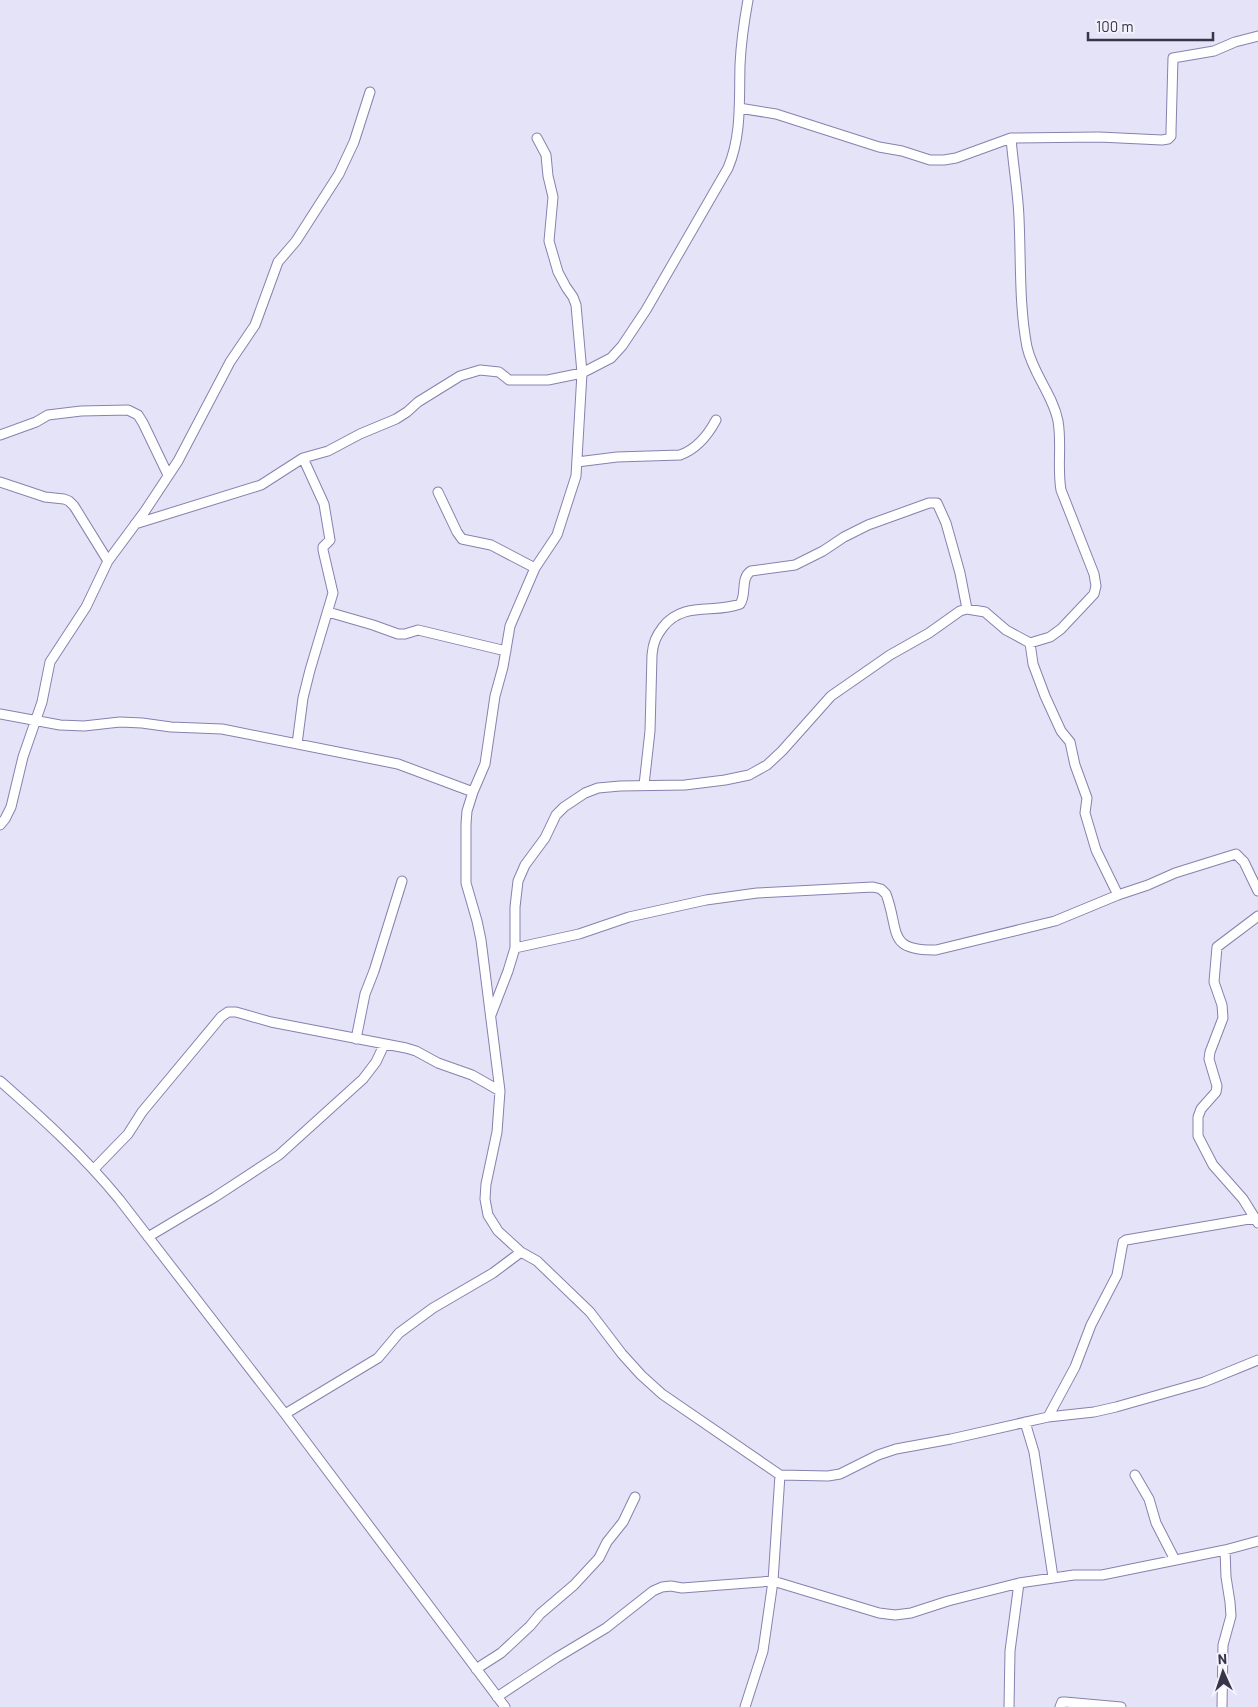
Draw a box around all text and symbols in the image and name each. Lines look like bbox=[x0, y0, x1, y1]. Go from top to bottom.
scale bar bbox=[1088, 10, 1213, 42]
text: 100 m bbox=[1096, 17, 1134, 35]
north arrow bbox=[1198, 1647, 1248, 1697]
text: N bbox=[1217, 1650, 1227, 1667]

